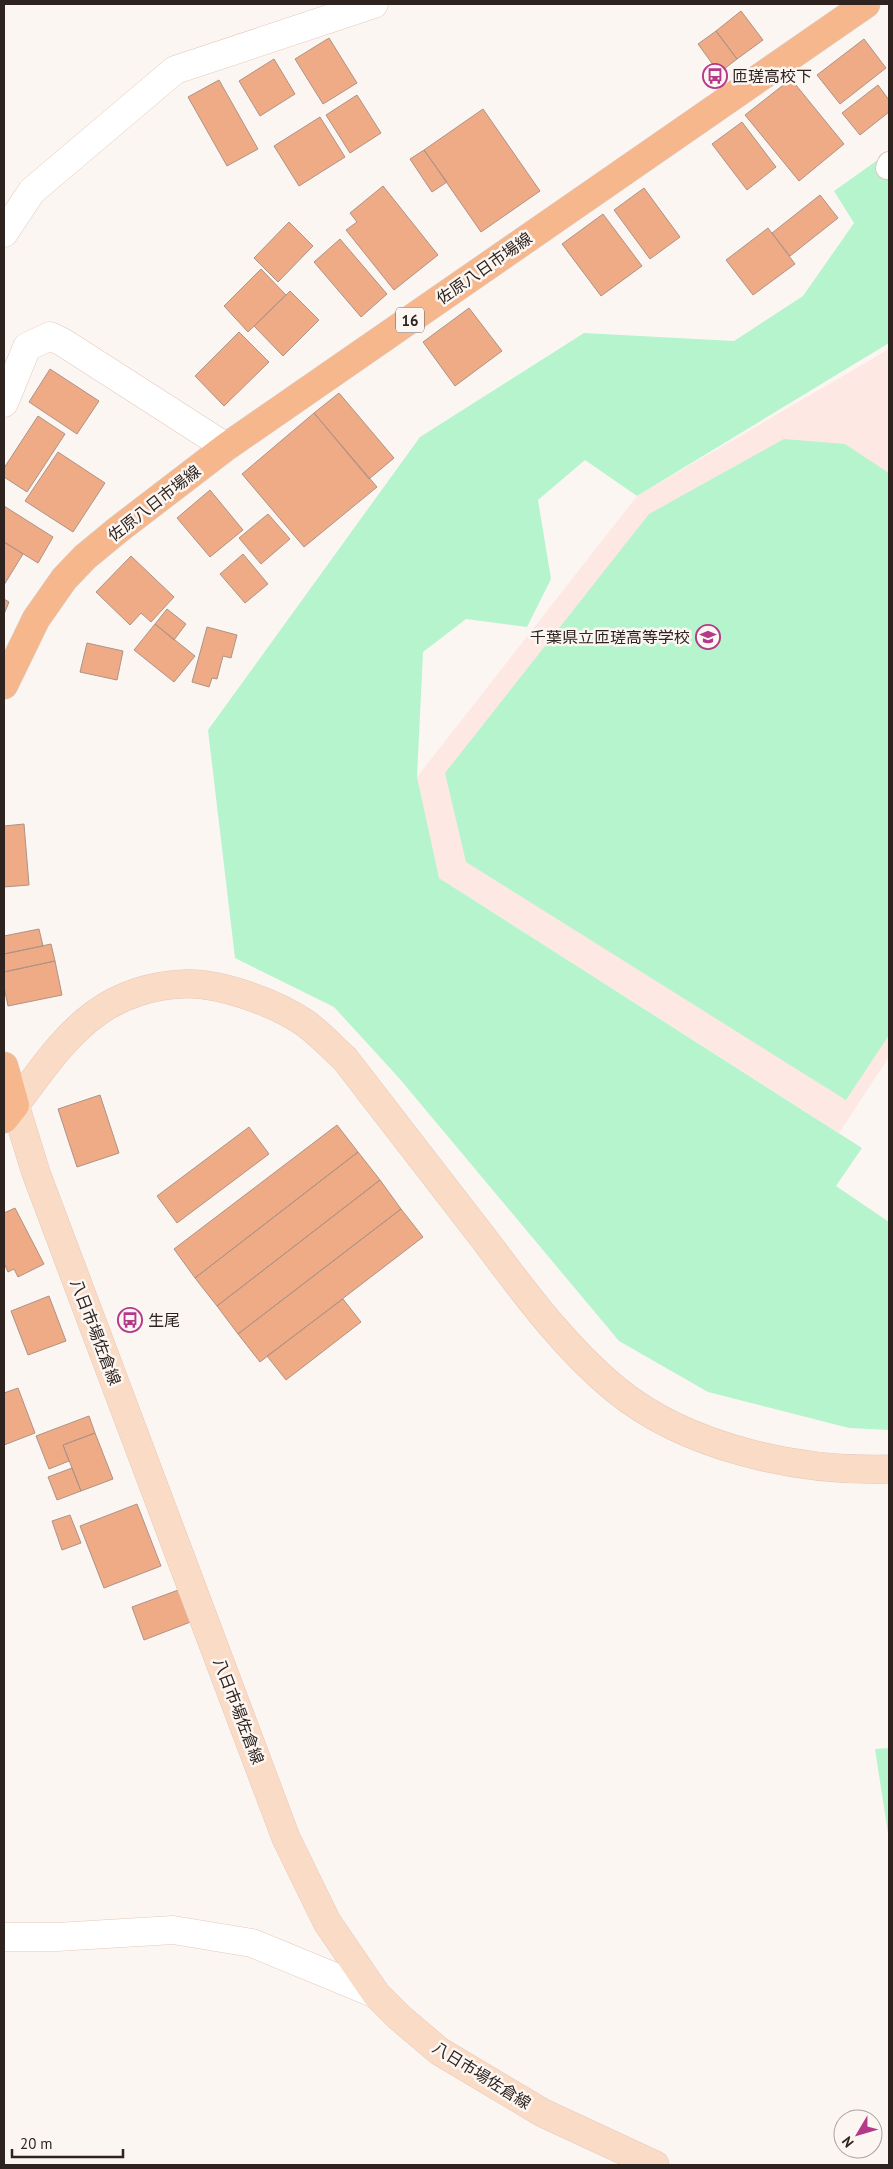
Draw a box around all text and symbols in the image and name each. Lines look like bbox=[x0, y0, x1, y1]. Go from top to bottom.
bus stop icon: 匝瑳高校下 bbox=[702, 63, 728, 89]
place label: 匝瑳高校下 bbox=[732, 66, 812, 86]
street label: 佐原八日市場線 bbox=[432, 228, 536, 308]
road number: 16 bbox=[396, 308, 424, 332]
street label: 佐原八日市場線 bbox=[104, 461, 204, 545]
school or university icon: 千葉県立匝瑳高等学校 bbox=[695, 624, 721, 650]
place label: 千葉県立匝瑳高等学校 bbox=[530, 627, 690, 647]
street label: 八日市場佐倉線 bbox=[67, 1276, 125, 1388]
bus stop icon: 生尾 bbox=[117, 1307, 143, 1333]
place label: 生尾 bbox=[148, 1310, 180, 1330]
street label: 八日市場佐倉線 bbox=[210, 1655, 268, 1767]
street label: 八日市場佐倉線 bbox=[429, 2037, 535, 2113]
north arrow bbox=[833, 2109, 883, 2159]
scale bar bbox=[12, 2126, 124, 2158]
text: N bbox=[838, 2133, 858, 2151]
text: 20 m bbox=[20, 2134, 53, 2153]

